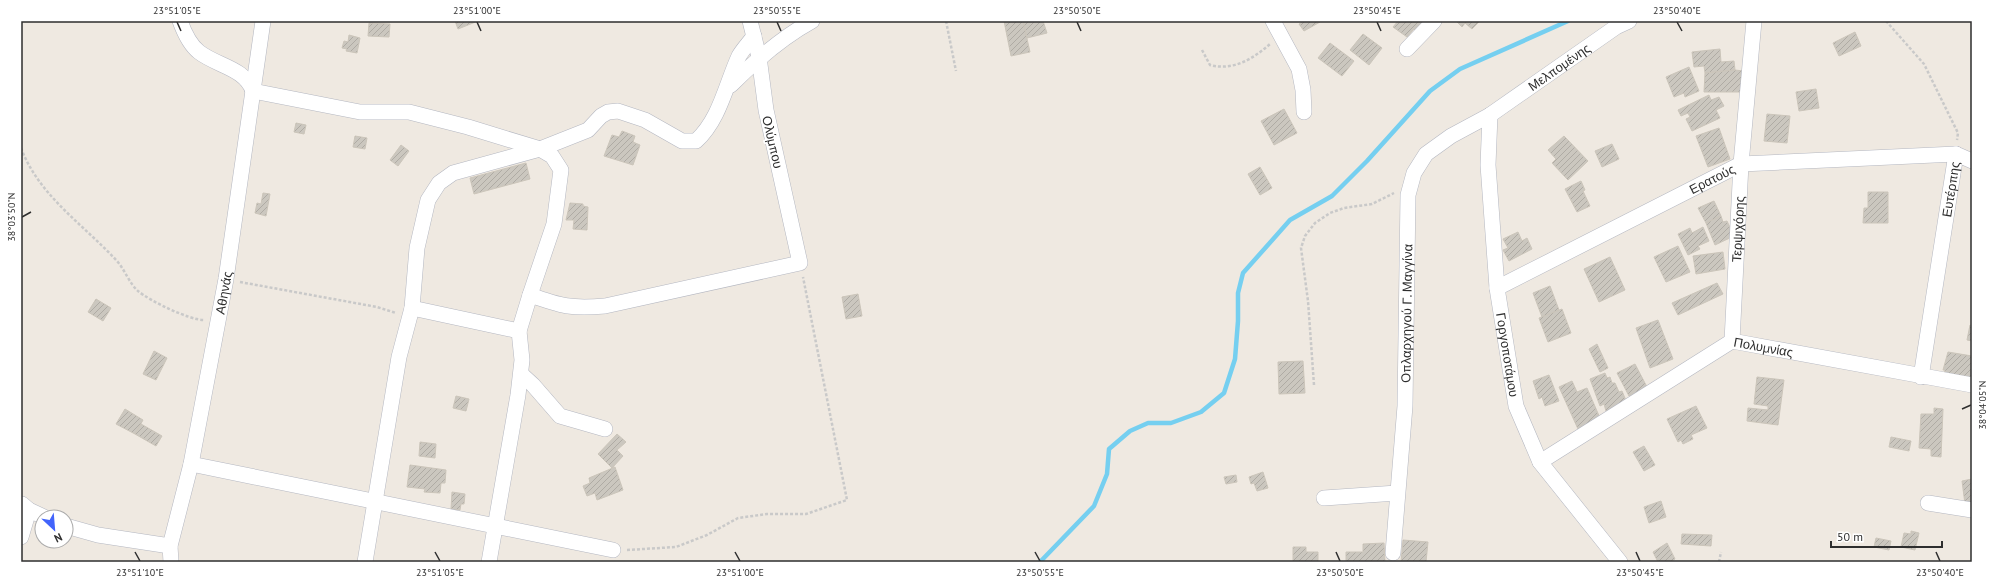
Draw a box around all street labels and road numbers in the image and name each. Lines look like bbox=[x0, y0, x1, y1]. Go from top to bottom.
street label: Μελπομένης bbox=[1525, 40, 1594, 95]
street label: Ολύμπου bbox=[758, 114, 787, 170]
street label: Ευτέρπης bbox=[1938, 160, 1964, 218]
street label: Ερατούς bbox=[1686, 161, 1738, 198]
street label: Τερψιχόρης bbox=[1728, 196, 1748, 263]
street label: Οπλαρχηγού Γ. Μαγγίνα bbox=[1397, 243, 1416, 383]
street label: Αθηνάς bbox=[212, 270, 236, 316]
street label: Γοργοποτάμου bbox=[1492, 311, 1522, 398]
street label: Πολυμνίας bbox=[1732, 333, 1795, 361]

